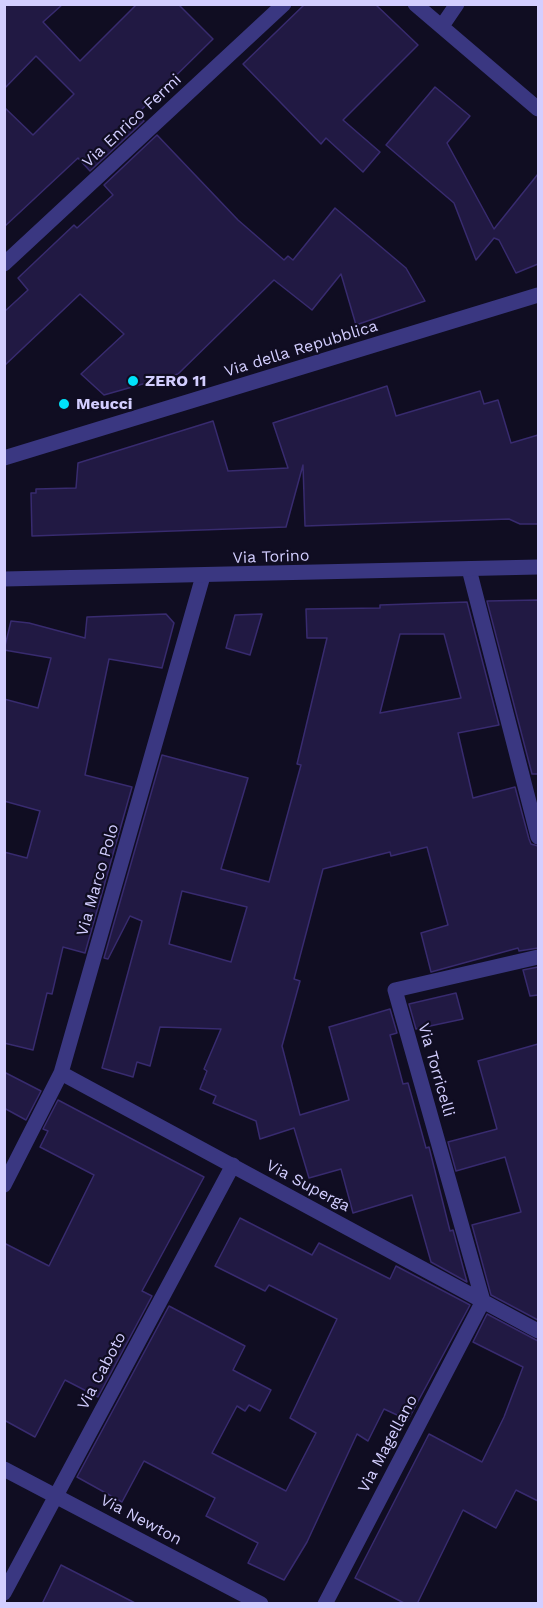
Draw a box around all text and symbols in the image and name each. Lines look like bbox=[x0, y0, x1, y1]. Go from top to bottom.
street label: Via Enrico Fermi bbox=[79, 70, 185, 172]
street label: Via della Repubblica bbox=[222, 317, 380, 381]
place label: ZERO 11 bbox=[145, 371, 206, 391]
marker: ZERO 11 bbox=[126, 374, 140, 388]
place label: Meucci bbox=[76, 394, 132, 414]
marker: Meucci bbox=[57, 397, 71, 411]
street label: Via Torino bbox=[232, 546, 310, 568]
street label: Via Marco Polo bbox=[73, 822, 123, 938]
street label: Via Torricelli bbox=[414, 1021, 458, 1119]
street label: Via Superga bbox=[263, 1156, 353, 1216]
street label: Via Caboto bbox=[74, 1329, 130, 1413]
street label: Via Magellano bbox=[354, 1392, 422, 1496]
street label: Via Newton bbox=[97, 1491, 185, 1549]

